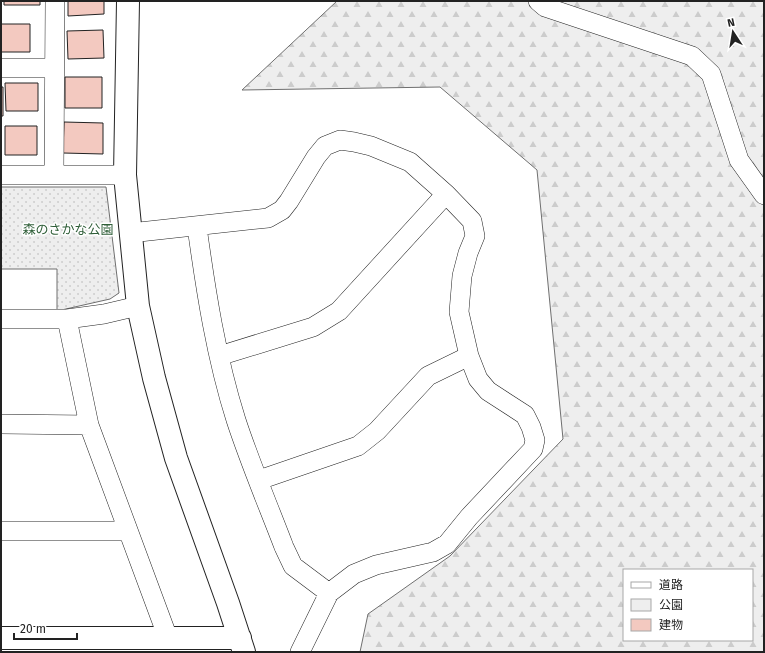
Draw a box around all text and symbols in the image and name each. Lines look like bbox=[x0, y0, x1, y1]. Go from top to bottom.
north arrow bbox=[713, 12, 753, 52]
text: N bbox=[726, 16, 736, 30]
park label: 森のさかな公園 bbox=[22, 222, 114, 237]
legend bbox=[623, 569, 753, 641]
text: 道路 bbox=[659, 578, 683, 592]
text: 公園 bbox=[659, 598, 683, 612]
scale bar bbox=[14, 615, 77, 641]
text: 建物 bbox=[659, 618, 683, 632]
text: 20 m bbox=[20, 622, 46, 636]

